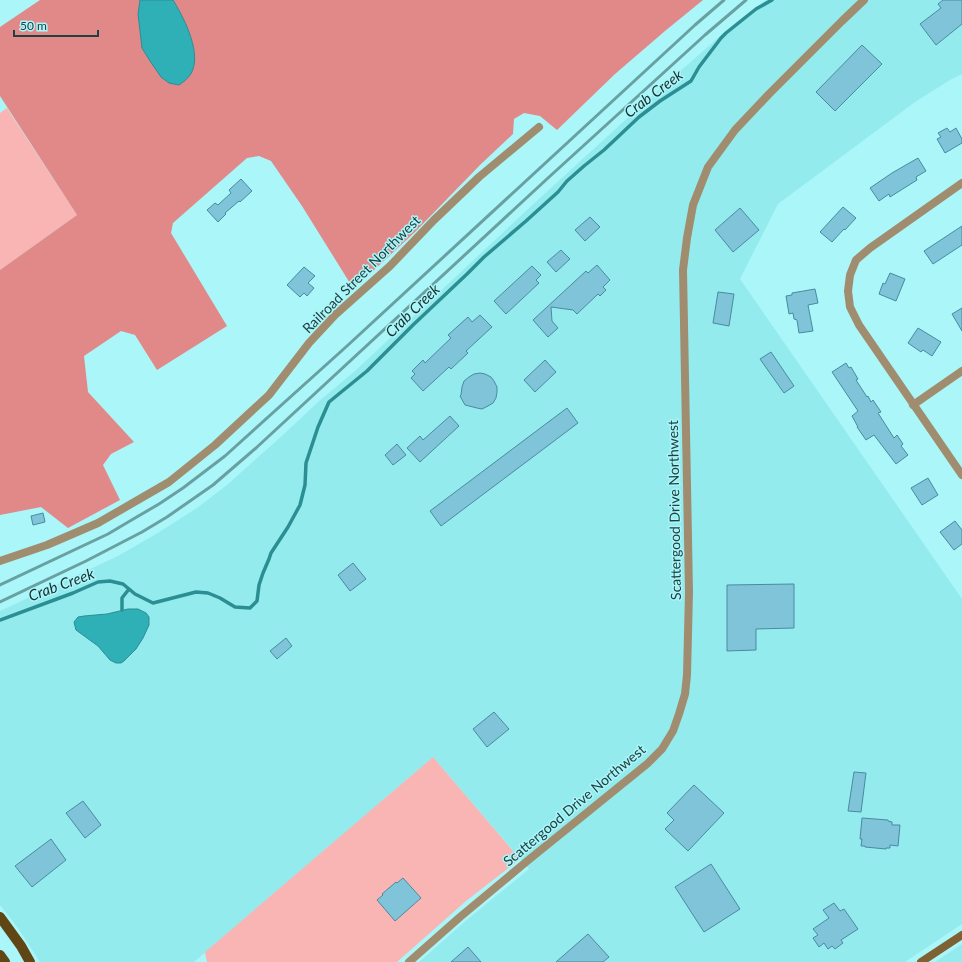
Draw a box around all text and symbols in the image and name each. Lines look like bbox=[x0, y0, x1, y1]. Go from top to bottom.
scale bar bbox=[14, 12, 98, 38]
text: 50 m bbox=[20, 18, 47, 33]
water label: Crab Creek bbox=[620, 65, 687, 121]
street label: Railroad Street Northwest bbox=[299, 212, 423, 336]
water label: Crab Creek bbox=[381, 279, 444, 340]
street label: Scattergood Drive Northwest bbox=[664, 420, 684, 600]
water label: Crab Creek bbox=[26, 563, 97, 604]
street label: Scattergood Drive Northwest bbox=[500, 741, 648, 869]

